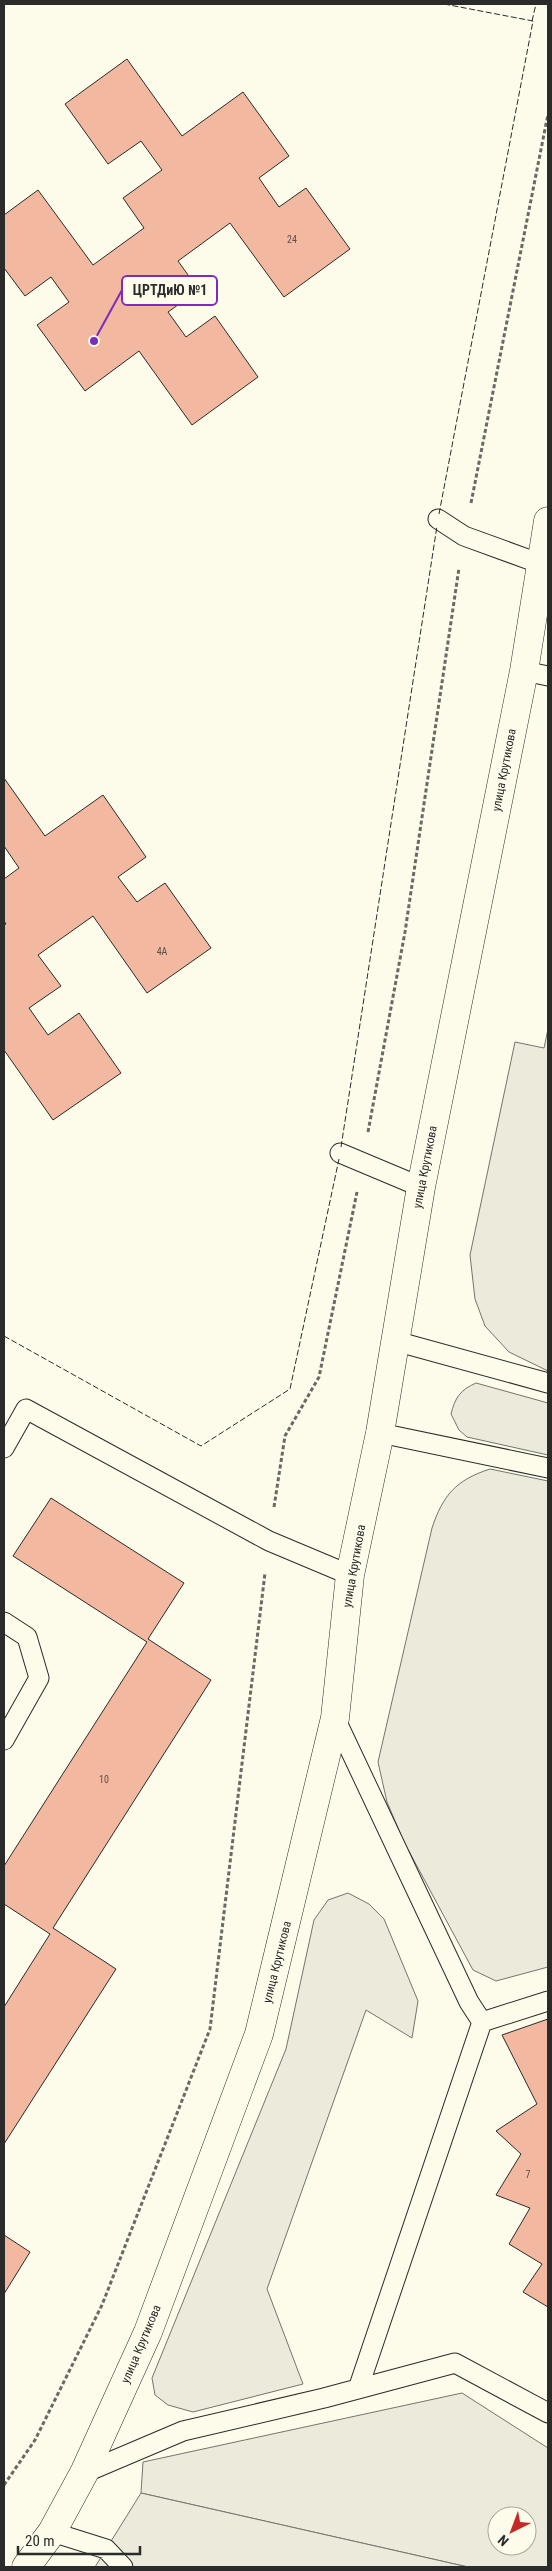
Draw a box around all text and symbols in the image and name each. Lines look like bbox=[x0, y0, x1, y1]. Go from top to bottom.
house number: 24 bbox=[287, 234, 297, 245]
callout: ЦРТДиЮ №1 bbox=[122, 276, 217, 305]
text: ЦРТДиЮ №1 bbox=[133, 282, 207, 298]
street label: улица Крутикова bbox=[489, 727, 519, 813]
house number: 4А bbox=[157, 946, 168, 957]
street label: улица Крутикова bbox=[410, 1124, 440, 1210]
street label: улица Крутикова bbox=[340, 1523, 368, 1609]
house number: 10 bbox=[99, 1774, 109, 1785]
street label: улица Крутикова bbox=[260, 1919, 294, 2004]
house number: 7 bbox=[526, 2169, 531, 2180]
street label: улица Крутикова bbox=[118, 2302, 164, 2385]
north arrow bbox=[487, 2506, 537, 2556]
scale bar bbox=[18, 2524, 140, 2556]
text: 20 m bbox=[25, 2532, 55, 2550]
text: N bbox=[495, 2532, 512, 2549]

